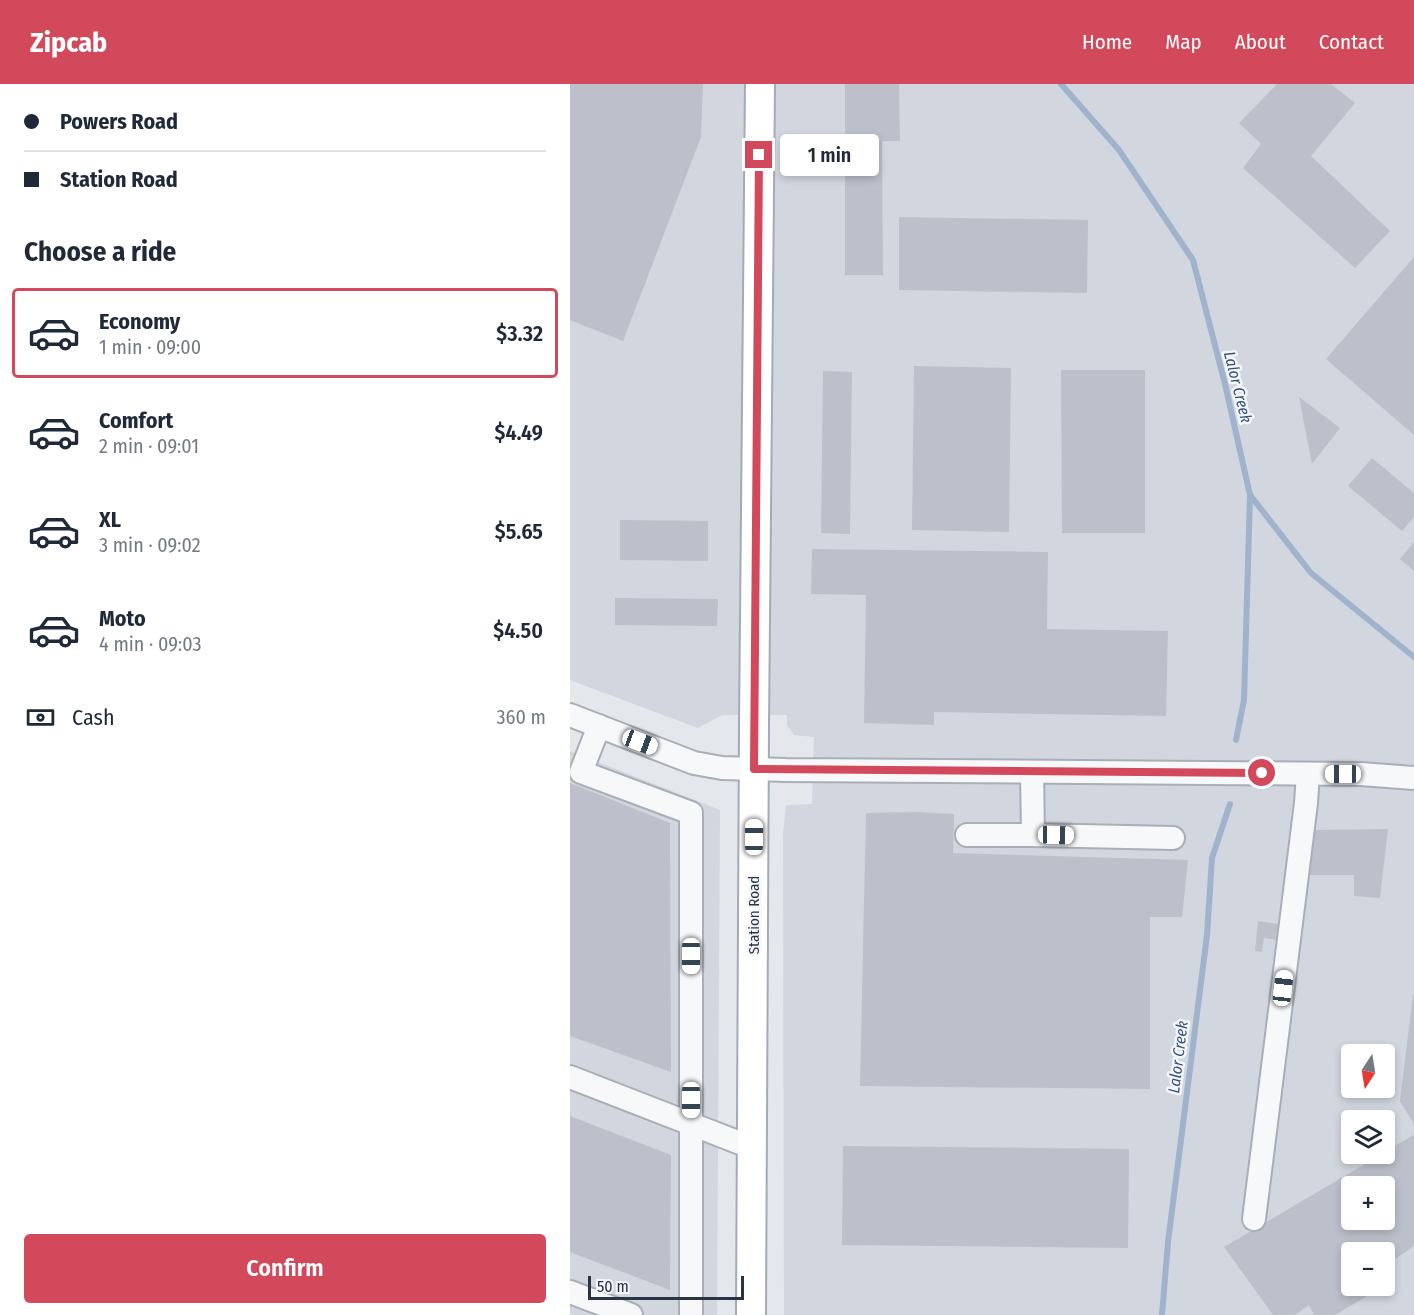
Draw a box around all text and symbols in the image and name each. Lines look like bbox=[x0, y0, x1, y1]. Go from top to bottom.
text: Zipcab bbox=[30, 26, 107, 59]
text: Home bbox=[1082, 29, 1132, 55]
text: Map bbox=[1165, 29, 1202, 55]
text: About bbox=[1235, 29, 1286, 55]
text: Contact bbox=[1319, 29, 1384, 55]
text: Powers Road bbox=[60, 108, 178, 135]
callout: 1 min bbox=[780, 134, 879, 176]
route end bbox=[745, 141, 772, 168]
text: 1 min bbox=[808, 143, 851, 167]
text: Station Road bbox=[60, 166, 178, 193]
text: Choose a ride bbox=[24, 236, 176, 268]
icon: car bbox=[27, 306, 81, 360]
text: Economy bbox=[99, 308, 180, 335]
text: $3.32 bbox=[496, 320, 543, 347]
text: 1 min · 09:00 bbox=[99, 335, 201, 359]
water label: Lalor Creek bbox=[1220, 349, 1256, 425]
icon: car bbox=[27, 405, 81, 459]
text: Comfort bbox=[99, 407, 173, 434]
text: $4.49 bbox=[495, 419, 543, 446]
text: 2 min · 09:01 bbox=[99, 434, 199, 458]
icon: car bbox=[27, 504, 81, 558]
text: XL bbox=[99, 506, 121, 533]
text: $5.65 bbox=[495, 518, 543, 545]
text: 3 min · 09:02 bbox=[99, 533, 201, 557]
icon: car bbox=[27, 603, 81, 657]
text: Moto bbox=[99, 605, 146, 632]
text: $4.50 bbox=[493, 617, 543, 644]
text: 4 min · 09:03 bbox=[99, 632, 201, 656]
icon: cash bbox=[24, 701, 57, 734]
text: Cash bbox=[72, 704, 115, 731]
text: 360 m bbox=[497, 705, 546, 729]
car bbox=[620, 727, 660, 757]
route start bbox=[1248, 759, 1275, 786]
car bbox=[1325, 765, 1361, 783]
car bbox=[745, 819, 763, 855]
car bbox=[1038, 826, 1074, 844]
street label: Station Road bbox=[745, 876, 763, 954]
car bbox=[682, 938, 700, 974]
car bbox=[1272, 969, 1294, 1007]
water label: Lalor Creek bbox=[1164, 1020, 1192, 1094]
north arrow bbox=[1341, 1044, 1395, 1098]
map controls bbox=[1341, 1044, 1395, 1296]
car bbox=[682, 1082, 700, 1118]
button: layers bbox=[1341, 1110, 1395, 1164]
button: + bbox=[1341, 1176, 1395, 1230]
button: Confirm bbox=[24, 1234, 546, 1303]
button: − bbox=[1341, 1242, 1395, 1296]
scale bar bbox=[588, 1273, 744, 1300]
text: 50 m bbox=[597, 1277, 629, 1296]

